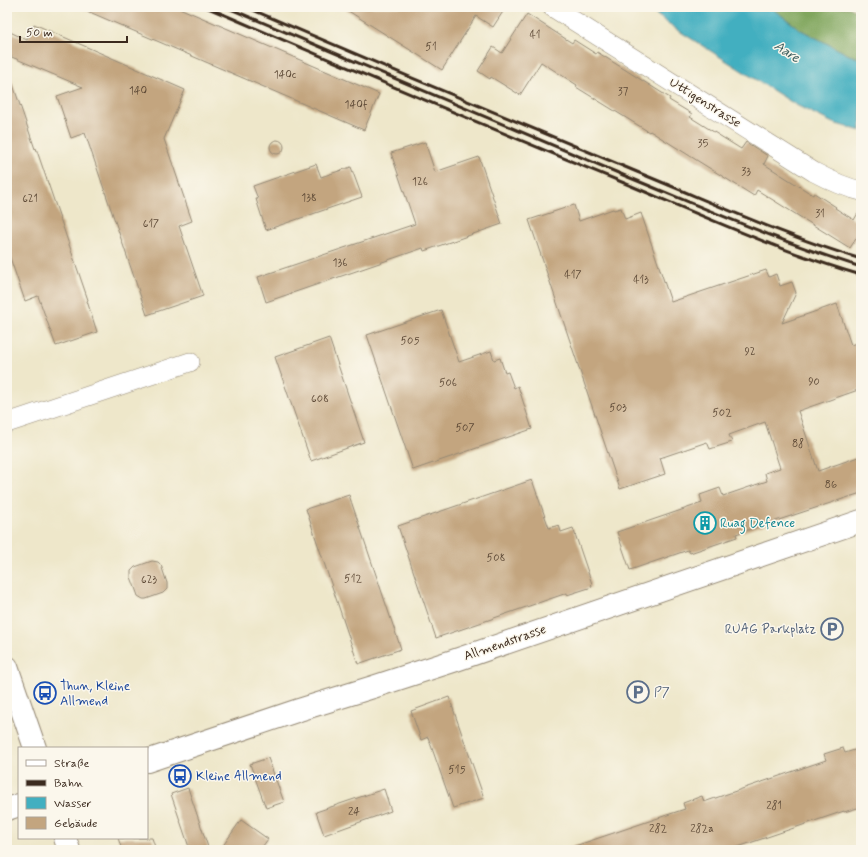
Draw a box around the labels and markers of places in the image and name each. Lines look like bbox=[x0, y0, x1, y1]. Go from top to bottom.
building icon: Ruag Defence bbox=[692, 510, 718, 536]
place label: Ruag Defence bbox=[720, 515, 795, 534]
parking icon: RUAG Parkplatz bbox=[819, 616, 845, 642]
place label: RUAG Parkplatz bbox=[725, 621, 816, 638]
place label: Thun, Kleine Allmend bbox=[60, 678, 130, 710]
parking icon: P7 bbox=[625, 679, 651, 705]
bus stop icon: Thun, Kleine Allmend bbox=[32, 680, 58, 706]
place label: P7 bbox=[654, 684, 670, 701]
bus stop icon: Kleine Allmend bbox=[167, 763, 193, 789]
place label: Kleine Allmend bbox=[196, 768, 282, 785]

